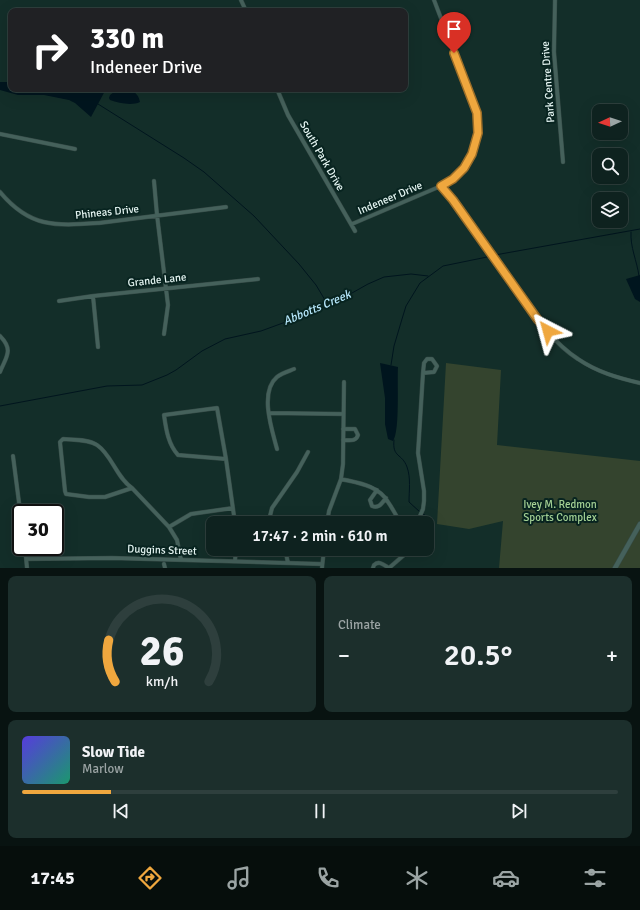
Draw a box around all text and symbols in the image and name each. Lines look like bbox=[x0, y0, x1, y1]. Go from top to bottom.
pin bbox=[437, 12, 471, 53]
icon: arrive bbox=[443, 18, 465, 40]
text: 330 m bbox=[90, 22, 164, 56]
icon: right bbox=[24, 24, 76, 76]
street label: Park Centre Drive bbox=[539, 41, 557, 123]
text: Indeneer Drive bbox=[90, 56, 202, 78]
north arrow bbox=[592, 104, 628, 140]
map controls bbox=[592, 104, 628, 228]
street label: South Park Drive bbox=[297, 119, 347, 193]
button: search bbox=[592, 148, 628, 184]
street label: Indeneer Drive bbox=[356, 179, 424, 217]
button: layers bbox=[592, 192, 628, 228]
street label: Phineas Drive bbox=[74, 202, 140, 222]
street label: Grande Lane bbox=[127, 270, 187, 290]
water label: Abbotts Creek bbox=[281, 287, 354, 329]
position arrow bbox=[527, 310, 569, 352]
park label: Ivey M. Redmon Sports Complex bbox=[523, 498, 597, 524]
speed limit sign: 30 bbox=[12, 504, 64, 556]
text: 17:47 · 2 min · 610 m bbox=[253, 527, 387, 545]
street label: Duggins Street bbox=[127, 542, 197, 558]
text: Climate bbox=[338, 617, 381, 633]
text: 26 bbox=[140, 626, 184, 677]
text: 20.5° bbox=[444, 637, 512, 674]
text: − bbox=[338, 642, 350, 669]
text: + bbox=[606, 642, 618, 669]
text: km/h bbox=[146, 673, 178, 690]
text: Slow Tide bbox=[82, 743, 145, 761]
text: Marlow bbox=[82, 761, 124, 777]
icon: previous bbox=[110, 800, 132, 822]
icon: pause bbox=[309, 800, 331, 822]
icon: next bbox=[508, 800, 530, 822]
icon: directions bbox=[136, 864, 164, 892]
icon: music bbox=[225, 864, 253, 892]
icon: phone bbox=[314, 864, 342, 892]
icon: climate bbox=[403, 864, 431, 892]
icon: car bbox=[492, 864, 520, 892]
icon: filters bbox=[581, 864, 609, 892]
text: 17:45 bbox=[31, 867, 75, 889]

